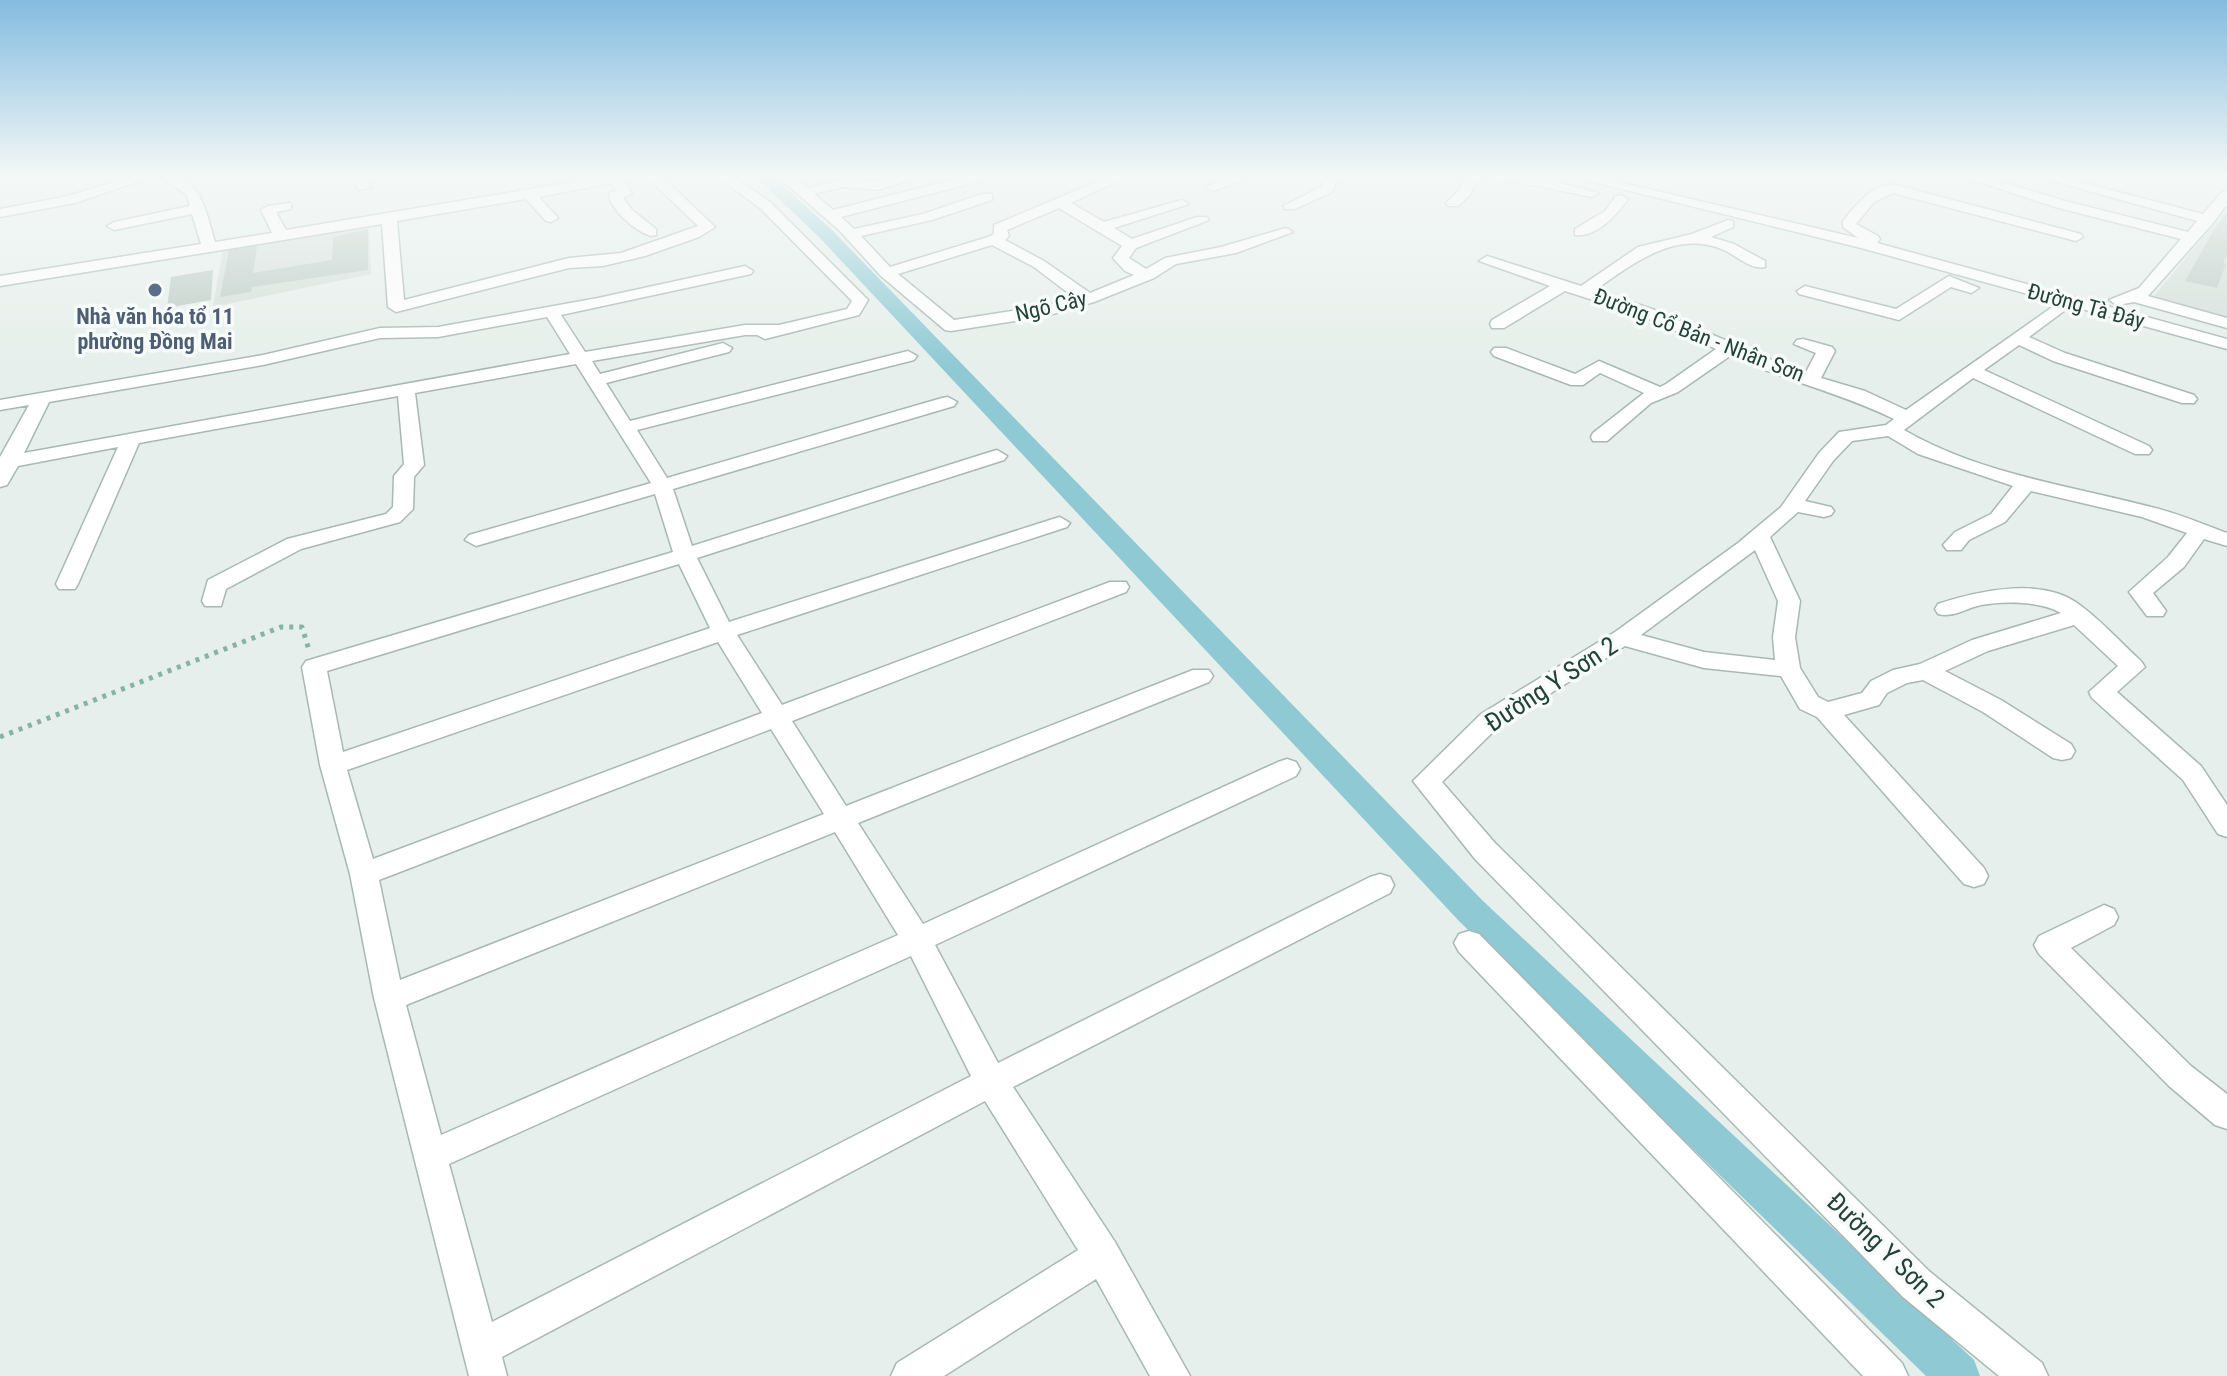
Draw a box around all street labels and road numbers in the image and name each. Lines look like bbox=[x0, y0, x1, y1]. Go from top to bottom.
street label: Đường Tà Đáy bbox=[2025, 278, 2147, 334]
street label: Đường Cổ Bản - Nhân Sơn bbox=[1590, 283, 1808, 387]
street label: Ngõ Cây bbox=[1013, 286, 1089, 326]
street label: Đường Y Sơn 2 bbox=[1479, 630, 1623, 738]
street label: Đường Y Sơn 2 bbox=[1821, 1187, 1951, 1313]

